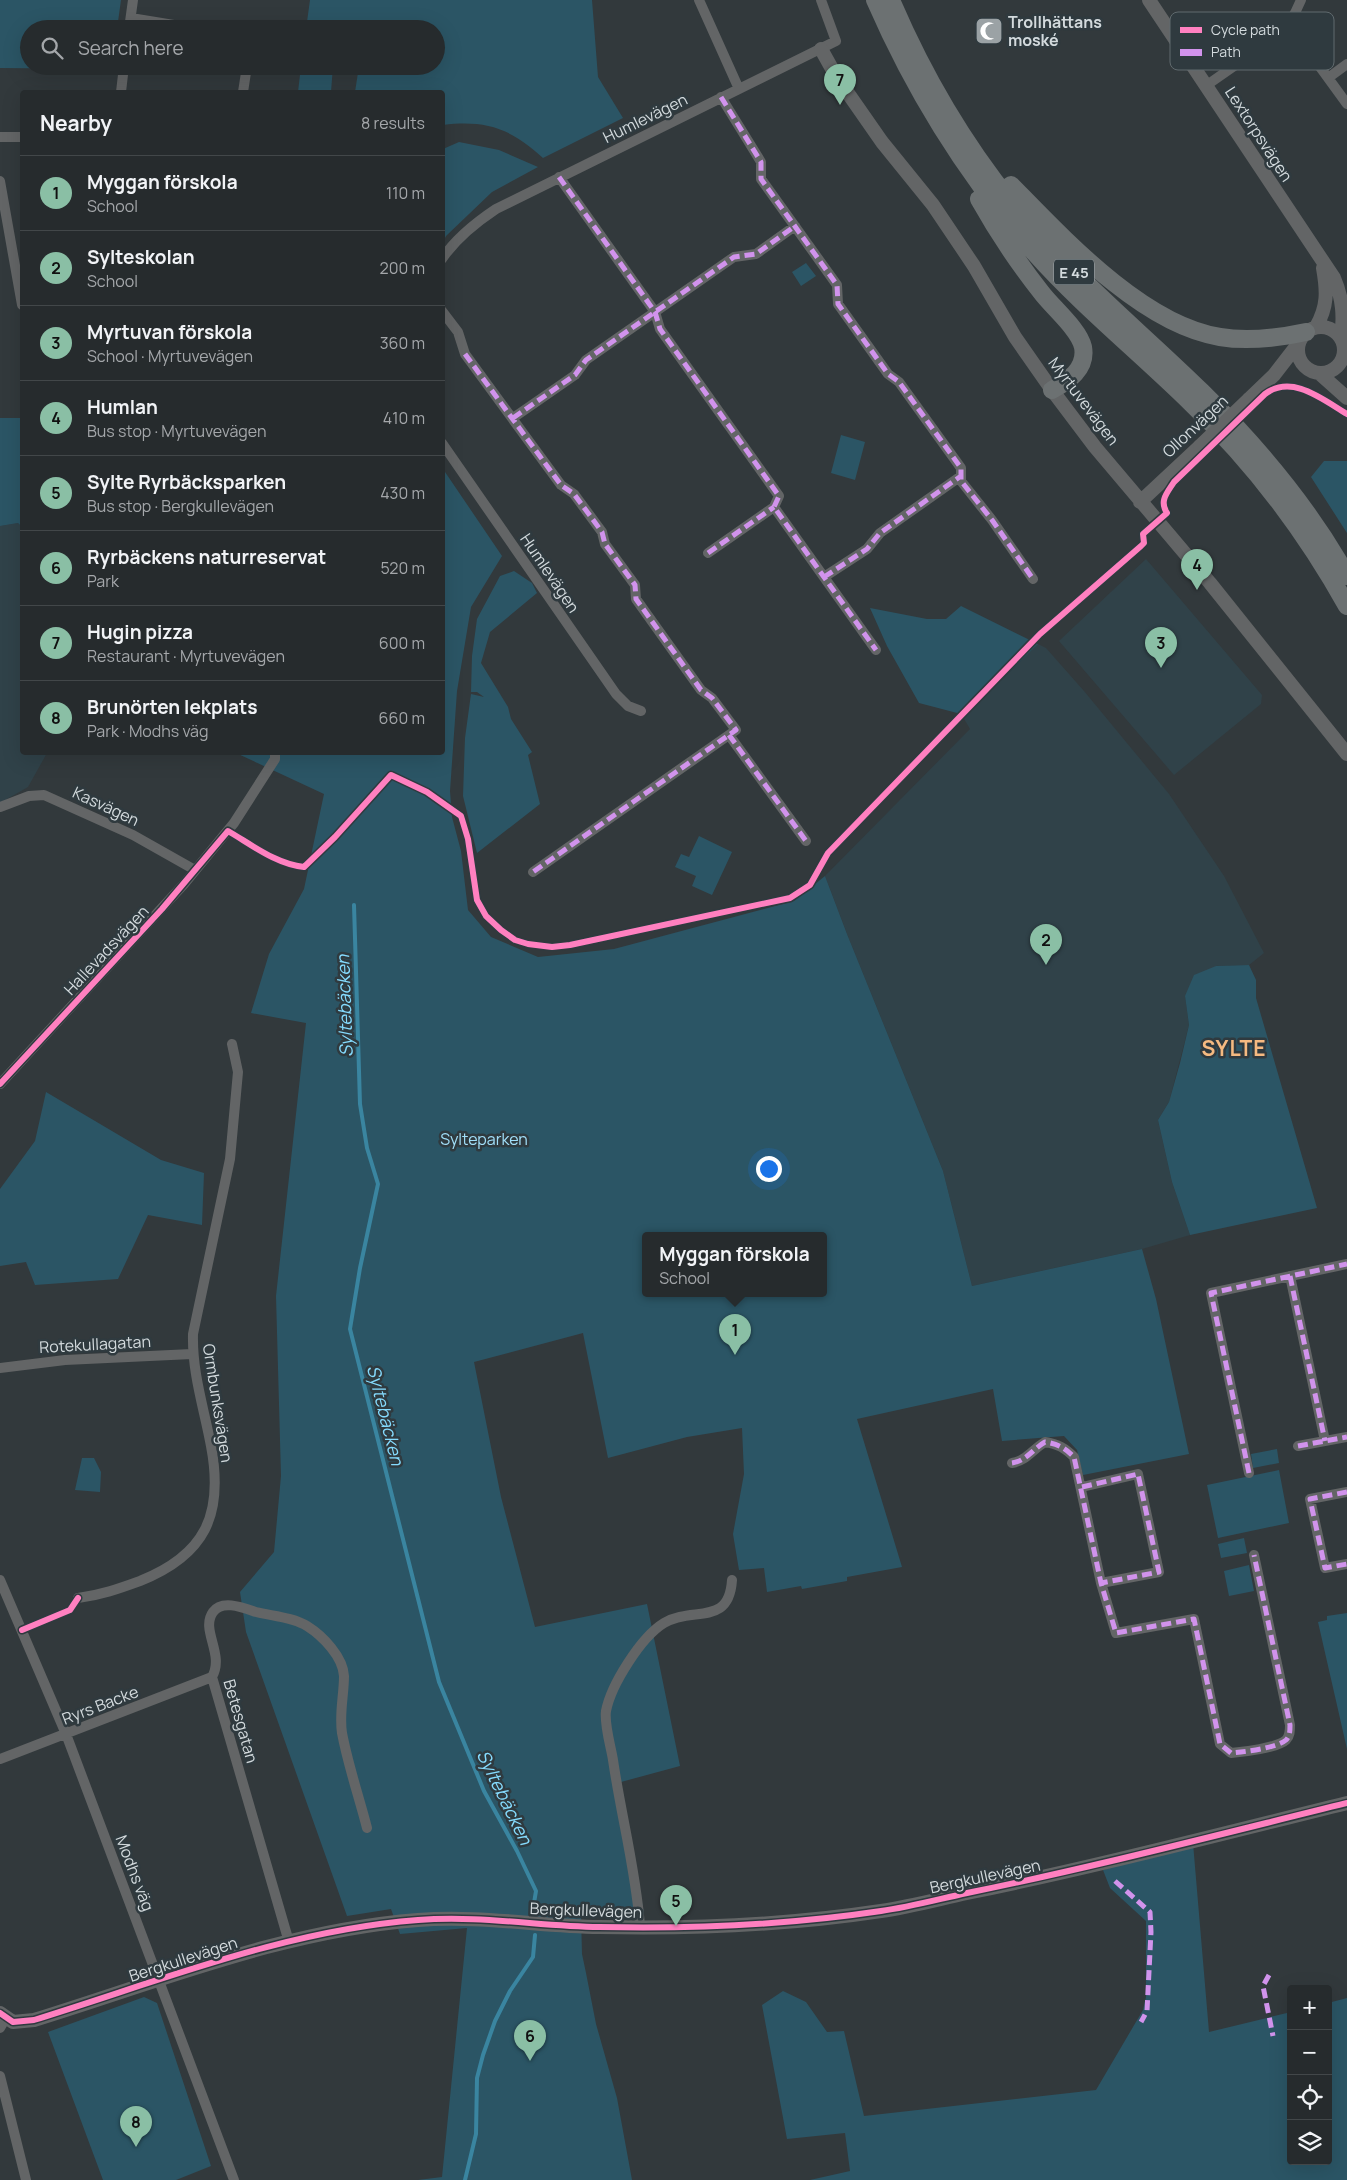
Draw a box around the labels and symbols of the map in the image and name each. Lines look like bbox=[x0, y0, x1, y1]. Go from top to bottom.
place label: Trollhättans moské bbox=[1008, 11, 1102, 51]
legend bbox=[1170, 12, 1334, 70]
mosque icon: Trollhättans moské bbox=[974, 16, 1004, 46]
text: Cycle path bbox=[1211, 20, 1280, 39]
text: Path bbox=[1211, 42, 1241, 61]
pin: 7 bbox=[824, 64, 856, 105]
street label: Lextorpsvägen bbox=[1220, 82, 1298, 186]
street label: Humlevägen bbox=[599, 88, 691, 148]
road number: E 45 bbox=[1054, 260, 1094, 284]
street label: Myrtuvevägen bbox=[1044, 352, 1124, 450]
street label: Ollonvägen bbox=[1157, 390, 1233, 462]
street label: Humlevägen bbox=[515, 529, 585, 617]
pin: 4 bbox=[1181, 549, 1213, 590]
pin: 3 bbox=[1145, 627, 1177, 668]
street label: Kasvägen bbox=[69, 781, 143, 831]
street label: Hallevadsvägen bbox=[59, 900, 153, 1000]
pin: 2 bbox=[1030, 924, 1062, 965]
water label: Syltebäcken bbox=[330, 953, 358, 1058]
district label: SYLTE bbox=[1201, 1034, 1267, 1062]
park label: Sylteparken bbox=[440, 1128, 528, 1150]
your location bbox=[756, 1156, 782, 1182]
pin: 1 bbox=[719, 1314, 751, 1355]
street label: Rotekullagatan bbox=[39, 1330, 151, 1358]
street label: Ormbunksvägen bbox=[198, 1342, 238, 1464]
water label: Syltebäcken bbox=[362, 1362, 410, 1469]
street label: Betesgatan bbox=[219, 1677, 263, 1765]
street label: Ryrs Backe bbox=[59, 1680, 141, 1730]
water label: Syltebäcken bbox=[472, 1746, 539, 1849]
street label: Modhs väg bbox=[110, 1832, 160, 1914]
street label: Bergkullevägen bbox=[928, 1854, 1042, 1898]
pin: 5 bbox=[660, 1885, 692, 1926]
street label: Bergkullevägen bbox=[529, 1897, 643, 1923]
street label: Bergkullevägen bbox=[126, 1931, 240, 1987]
pin: 6 bbox=[514, 2020, 546, 2061]
pin: 8 bbox=[120, 2106, 152, 2147]

